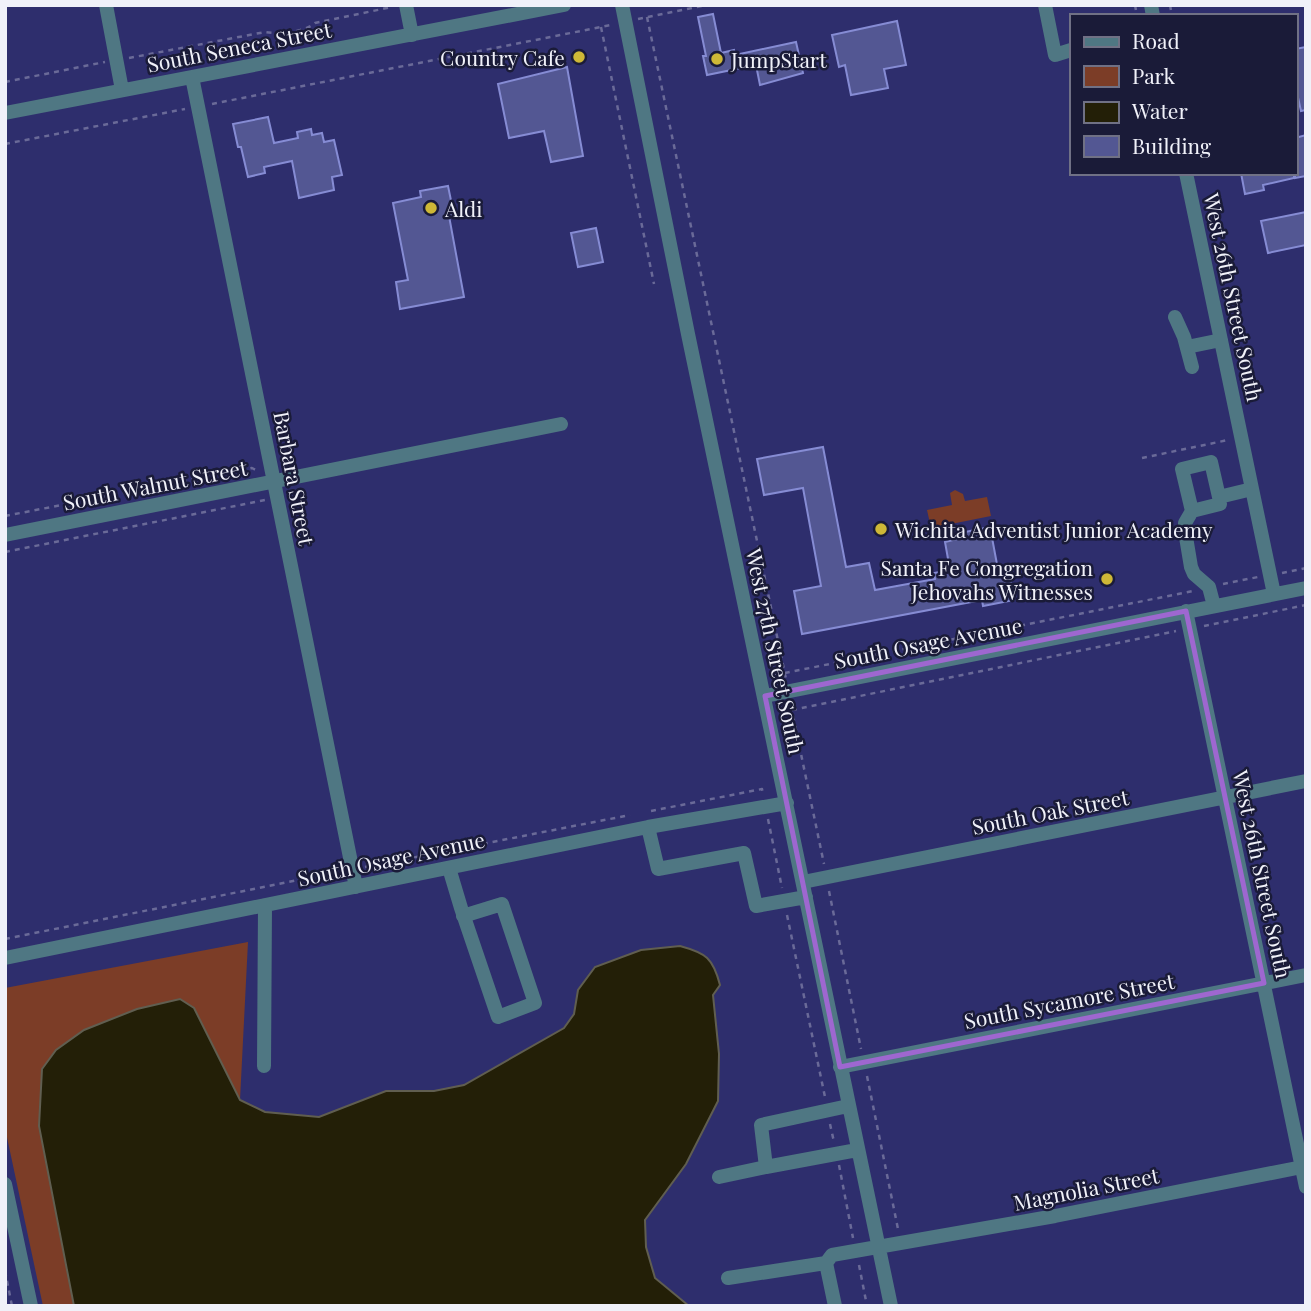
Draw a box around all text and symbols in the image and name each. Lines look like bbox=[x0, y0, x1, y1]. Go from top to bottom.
street label: South Seneca Street bbox=[144, 14, 334, 78]
legend bbox=[1070, 14, 1297, 175]
text: Road bbox=[1132, 26, 1180, 54]
place label: Country Cafe bbox=[440, 43, 565, 71]
place label: JumpStart bbox=[730, 45, 827, 73]
marker: Country Cafe bbox=[571, 49, 587, 65]
marker: JumpStart bbox=[709, 51, 725, 67]
text: Park bbox=[1132, 61, 1176, 89]
text: Water bbox=[1131, 96, 1188, 124]
text: Building bbox=[1132, 131, 1211, 159]
street label: West 26th Street South bbox=[1198, 189, 1270, 404]
place label: Aldi bbox=[444, 194, 482, 222]
marker: Aldi bbox=[423, 200, 439, 216]
street label: Barbara Street bbox=[268, 409, 322, 548]
street label: South Walnut Street bbox=[60, 452, 250, 516]
place label: Wichita Adventist Junior Academy bbox=[894, 515, 1213, 543]
marker: Wichita Adventist Junior Academy bbox=[873, 521, 889, 537]
street label: West 27th Street South bbox=[740, 545, 812, 757]
place label: Santa Fe Congregation Jehovahs Witnesses bbox=[881, 553, 1093, 605]
marker: Santa Fe Congregation Jehovahs Witnesses bbox=[1099, 571, 1115, 587]
street label: South Osage Avenue bbox=[832, 610, 1024, 674]
street label: West 26th Street South bbox=[1227, 766, 1299, 981]
street label: South Oak Street bbox=[969, 782, 1131, 840]
street label: South Osage Avenue bbox=[295, 824, 487, 892]
street label: South Sycamore Street bbox=[961, 966, 1177, 1034]
street label: Magnolia Street bbox=[1011, 1160, 1162, 1216]

